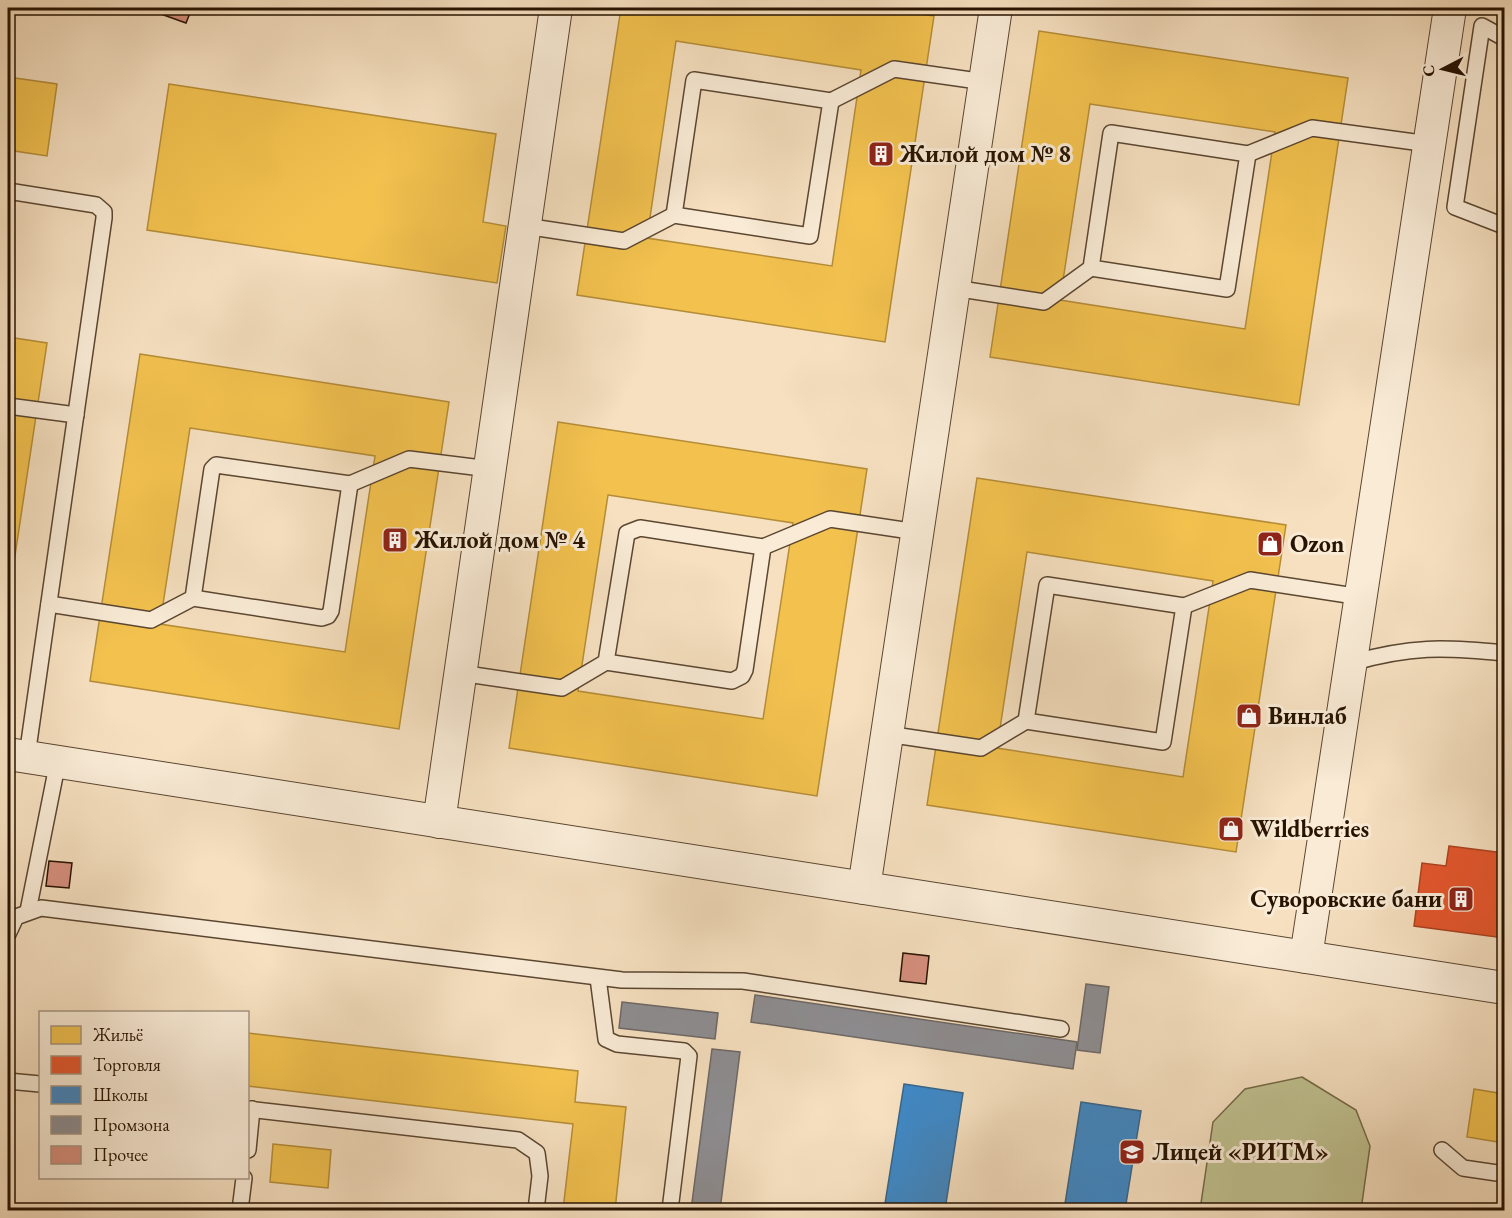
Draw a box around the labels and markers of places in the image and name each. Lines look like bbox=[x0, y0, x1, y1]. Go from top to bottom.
place label: Жилой дом № 8 bbox=[899, 138, 1071, 169]
building icon: Жилой дом № 8 bbox=[866, 139, 896, 169]
place label: Жилой дом № 4 bbox=[413, 524, 585, 555]
building icon: Жилой дом № 4 bbox=[380, 525, 410, 555]
place label: Ozon bbox=[1290, 528, 1345, 559]
shop icon: Ozon bbox=[1255, 529, 1285, 559]
place label: Винлаб bbox=[1268, 700, 1347, 731]
shop icon: Винлаб bbox=[1234, 701, 1264, 731]
place label: Wildberries bbox=[1250, 813, 1369, 844]
shop icon: Wildberries bbox=[1216, 814, 1246, 844]
place label: Суворовские бани bbox=[1250, 883, 1442, 915]
building icon: Суворовские бани bbox=[1446, 884, 1476, 914]
place label: Лицей «РИТМ» bbox=[1152, 1136, 1329, 1167]
school or university icon: Лицей «РИТМ» bbox=[1117, 1137, 1147, 1167]

